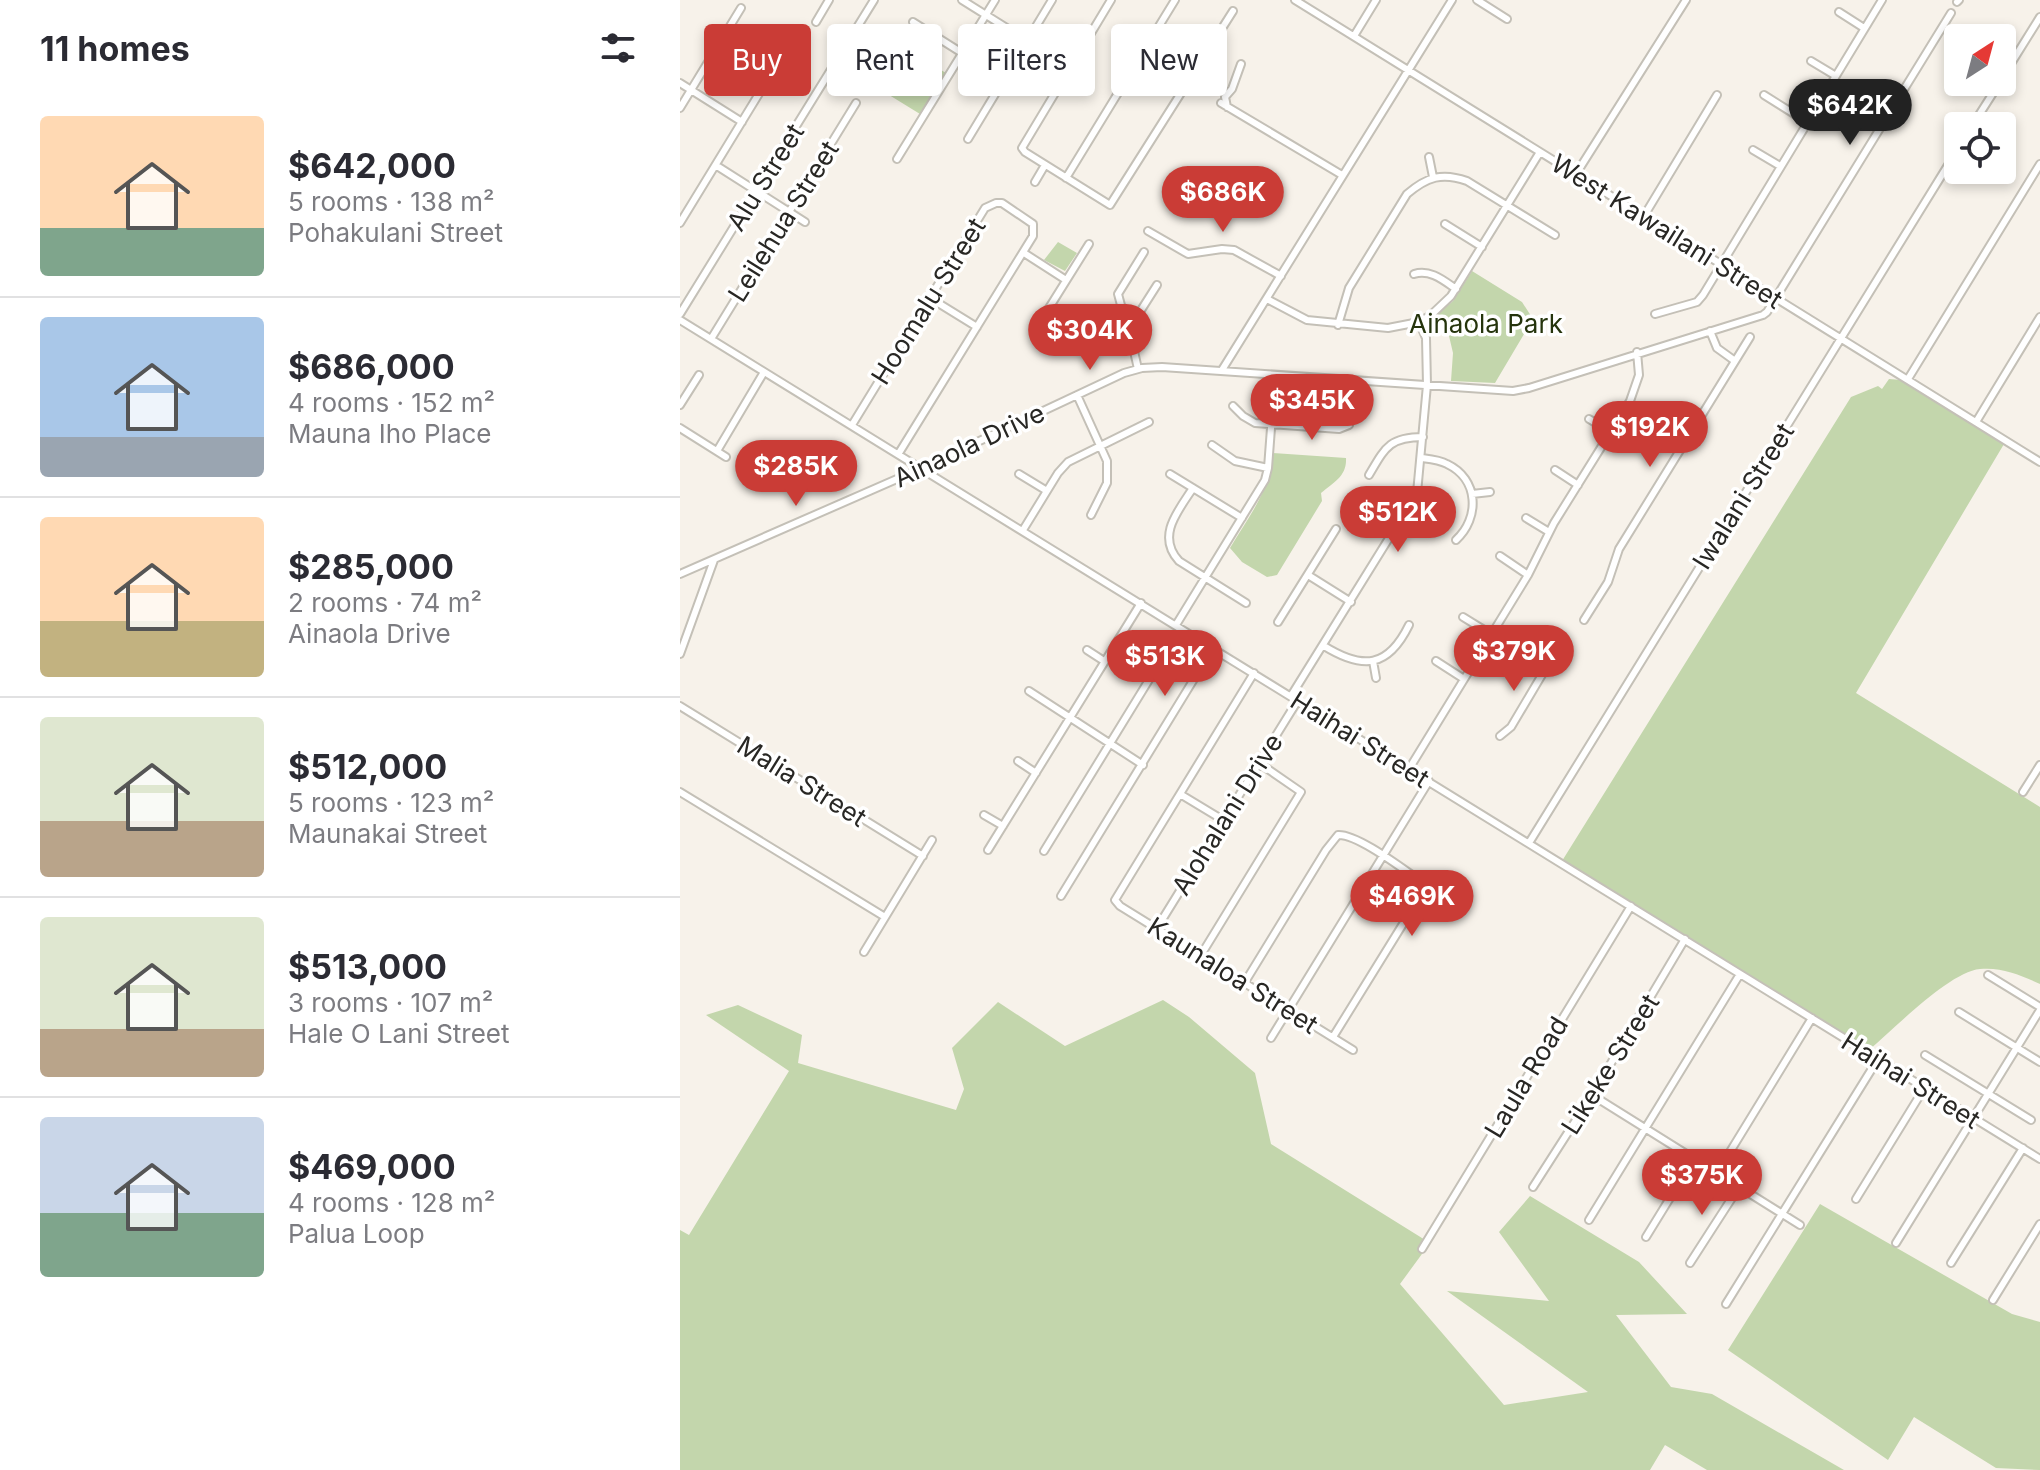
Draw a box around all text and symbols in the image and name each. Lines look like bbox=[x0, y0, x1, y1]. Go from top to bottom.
chip: Buy bbox=[704, 24, 811, 96]
chip: Rent bbox=[827, 24, 942, 96]
chip: Filters bbox=[958, 24, 1095, 96]
chip: New bbox=[1111, 24, 1227, 96]
north arrow bbox=[1944, 24, 2016, 96]
map controls bbox=[1944, 24, 2016, 184]
icon: filters bbox=[596, 26, 640, 70]
text: 11 homes bbox=[40, 28, 190, 69]
pin: $642K bbox=[1794, 79, 1906, 147]
text: $642K bbox=[1807, 89, 1893, 120]
button: locate bbox=[1944, 112, 2016, 184]
street label: Alu Street bbox=[720, 118, 810, 236]
street label: Leilehua Street bbox=[721, 135, 845, 307]
text: $642,000 bbox=[288, 145, 456, 186]
street label: West Kawailani Street bbox=[1546, 147, 1788, 315]
icon: home bbox=[104, 148, 200, 244]
pin: $686K bbox=[1167, 166, 1279, 234]
text: $686K bbox=[1180, 176, 1266, 207]
text: 5 rooms · 138 m² bbox=[288, 186, 495, 217]
street label: Hoomalu Street bbox=[864, 212, 992, 390]
text: Pohakulani Street bbox=[288, 217, 503, 248]
pin: $304K bbox=[1034, 304, 1146, 372]
park label: Ainaola Park bbox=[1409, 308, 1563, 339]
text: $304K bbox=[1046, 314, 1134, 345]
text: $686,000 bbox=[288, 346, 455, 387]
icon: home bbox=[104, 349, 200, 445]
pin: $345K bbox=[1256, 374, 1368, 442]
text: $345K bbox=[1269, 384, 1355, 415]
text: 4 rooms · 152 m² bbox=[288, 387, 495, 418]
street label: Ainaola Drive bbox=[889, 397, 1049, 493]
pin: $192K bbox=[1594, 401, 1706, 469]
text: $192K bbox=[1610, 411, 1690, 442]
street label: Iwalani Street bbox=[1686, 417, 1800, 575]
text: Mauna Iho Place bbox=[288, 418, 492, 449]
pin: $285K bbox=[740, 440, 852, 508]
text: $285K bbox=[753, 450, 839, 481]
pin: $512K bbox=[1342, 486, 1454, 554]
text: $512K bbox=[1358, 496, 1438, 527]
text: $285,000 bbox=[288, 546, 454, 587]
icon: home bbox=[104, 549, 200, 645]
text: 2 rooms · 74 m² bbox=[288, 587, 482, 618]
text: Ainaola Drive bbox=[288, 618, 451, 649]
pin: $379K bbox=[1458, 625, 1570, 693]
pin: $513K bbox=[1109, 630, 1221, 698]
text: $379K bbox=[1472, 635, 1556, 666]
text: $513K bbox=[1125, 640, 1205, 671]
street label: Haihai Street bbox=[1285, 684, 1435, 794]
street label: Alohalani Drive bbox=[1165, 728, 1289, 900]
street label: Malia Street bbox=[732, 729, 872, 833]
text: $512,000 bbox=[288, 746, 447, 787]
icon: home bbox=[104, 749, 200, 845]
text: 5 rooms · 123 m² bbox=[288, 787, 494, 818]
text: Maunakai Street bbox=[288, 818, 487, 849]
pin: $469K bbox=[1356, 870, 1468, 938]
text: $469K bbox=[1368, 880, 1456, 911]
street label: Kaunaloa Street bbox=[1142, 910, 1324, 1040]
text: $513,000 bbox=[288, 946, 447, 987]
icon: home bbox=[104, 949, 200, 1045]
text: 3 rooms · 107 m² bbox=[288, 987, 493, 1018]
street label: Likeke Street bbox=[1555, 988, 1665, 1140]
street label: Laula Road bbox=[1478, 1011, 1574, 1143]
text: Hale O Lani Street bbox=[288, 1018, 510, 1049]
street label: Haihai Street bbox=[1836, 1025, 1986, 1135]
text: $469,000 bbox=[288, 1146, 456, 1187]
icon: home bbox=[104, 1149, 200, 1245]
pin: $375K bbox=[1646, 1149, 1758, 1217]
text: $375K bbox=[1660, 1159, 1744, 1190]
text: 4 rooms · 128 m² bbox=[288, 1187, 495, 1218]
text: Palua Loop bbox=[288, 1218, 425, 1249]

